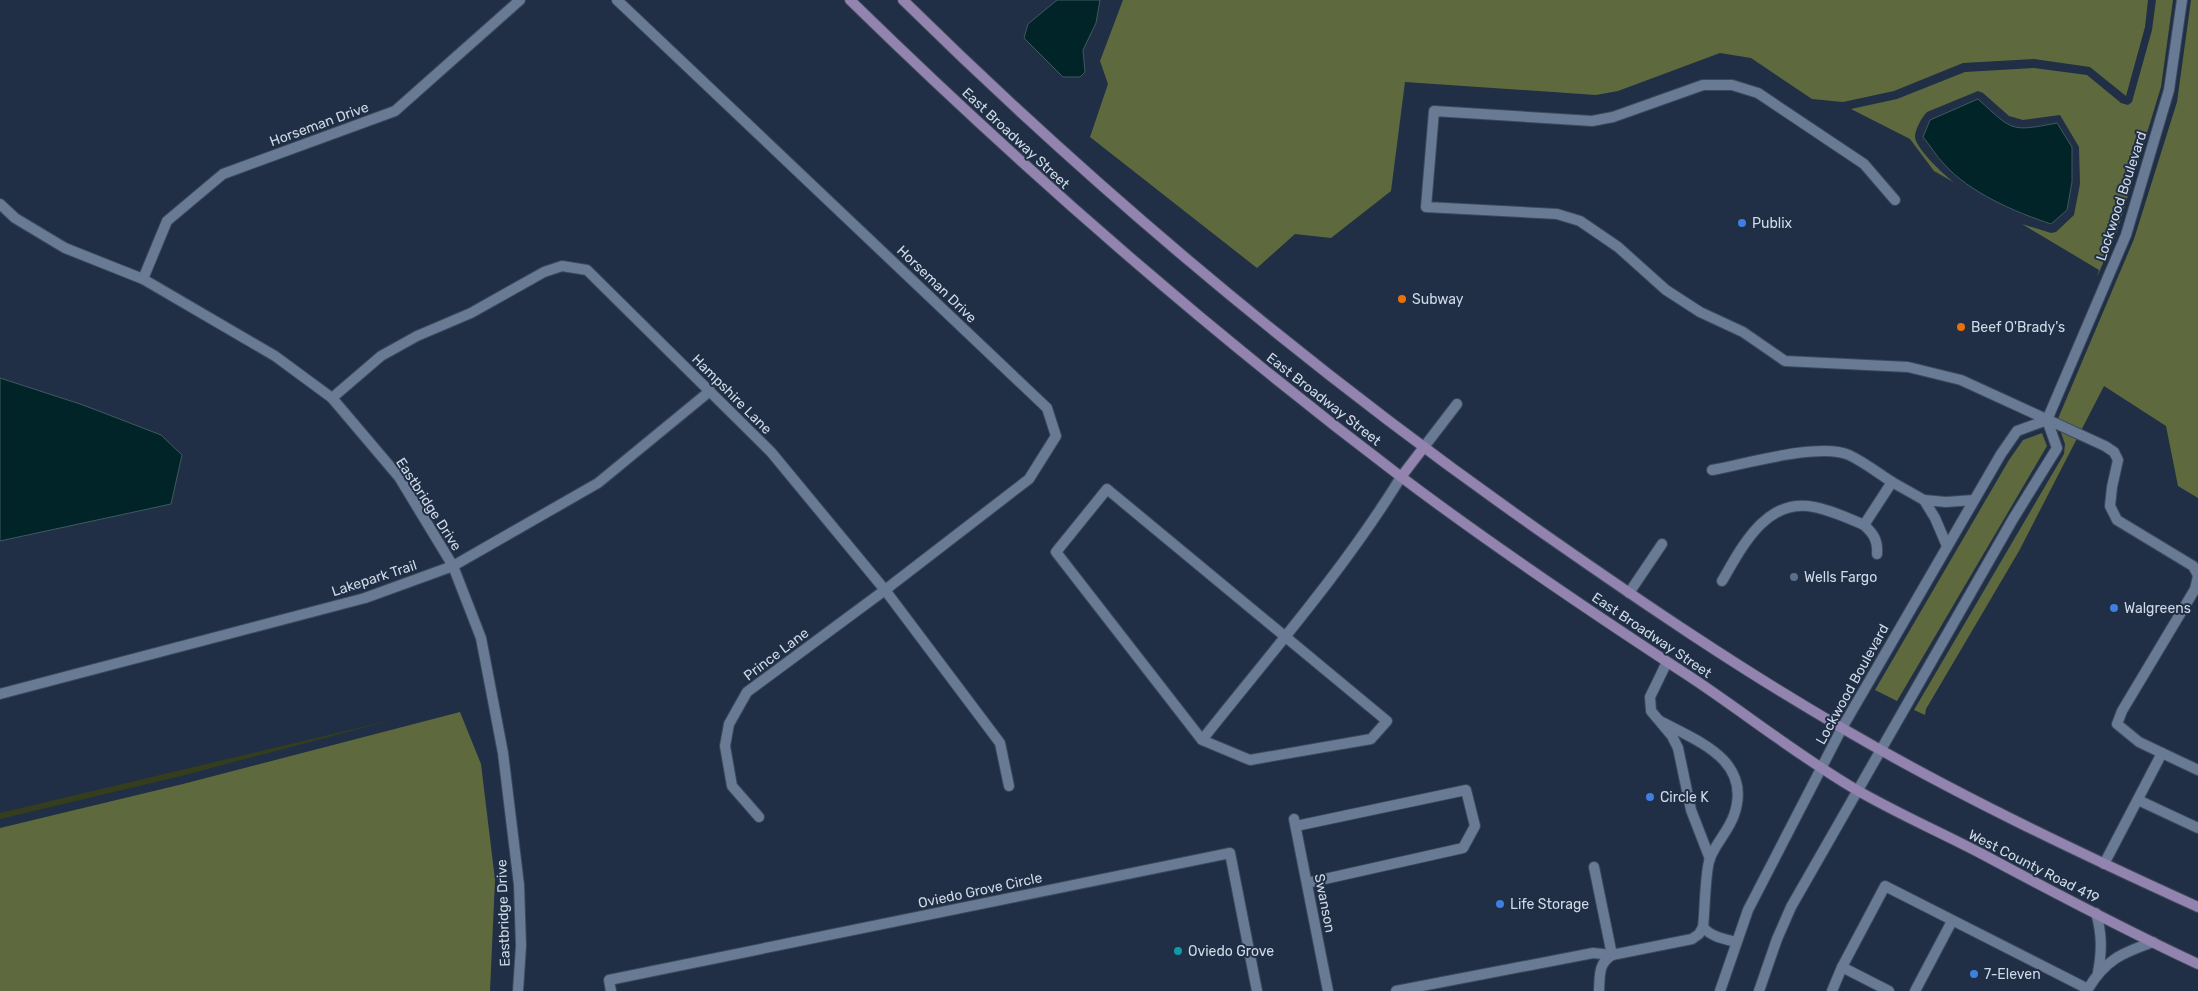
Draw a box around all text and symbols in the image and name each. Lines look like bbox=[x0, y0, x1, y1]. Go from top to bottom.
street label: East Broadway Street bbox=[958, 84, 1073, 193]
street label: Horseman Drive bbox=[267, 99, 371, 150]
street label: Lockwood Boulevard bbox=[2093, 129, 2150, 263]
place label: Publix bbox=[1752, 215, 1793, 232]
marker: Publix bbox=[1736, 217, 1748, 229]
street label: Horseman Drive bbox=[893, 242, 980, 327]
place label: Subway bbox=[1412, 291, 1464, 308]
marker: Subway bbox=[1396, 293, 1408, 305]
place label: Beef O'Brady's bbox=[1971, 319, 2065, 336]
marker: Beef O'Brady's bbox=[1955, 321, 1967, 333]
street label: East Broadway Street bbox=[1263, 349, 1385, 450]
street label: Hampshire Lane bbox=[688, 351, 775, 438]
street label: Eastbridge Drive bbox=[392, 455, 465, 554]
street label: Lakepark Trail bbox=[329, 557, 419, 600]
place label: Wells Fargo bbox=[1804, 569, 1877, 586]
marker: Wells Fargo bbox=[1788, 571, 1800, 583]
street label: East Broadway Street bbox=[1589, 589, 1715, 682]
place label: Walgreens bbox=[2124, 600, 2191, 617]
marker: Walgreens bbox=[2108, 602, 2120, 614]
street label: Lockwood Boulevard bbox=[1812, 621, 1893, 747]
street label: Prince Lane bbox=[740, 624, 812, 684]
place label: Circle K bbox=[1660, 789, 1709, 806]
marker: Circle K bbox=[1644, 791, 1656, 803]
street label: West County Road 419 bbox=[1966, 826, 2102, 907]
street label: Eastbridge Drive bbox=[493, 859, 514, 967]
street label: Oviedo Grove Circle bbox=[917, 869, 1044, 912]
street label: Swanson bbox=[1310, 872, 1339, 934]
place label: Life Storage bbox=[1510, 896, 1589, 913]
marker: Life Storage bbox=[1494, 898, 1506, 910]
place label: Oviedo Grove bbox=[1188, 943, 1274, 960]
marker: Oviedo Grove bbox=[1172, 945, 1184, 957]
place label: 7-Eleven bbox=[1984, 966, 2041, 983]
marker: 7-Eleven bbox=[1968, 968, 1980, 980]

